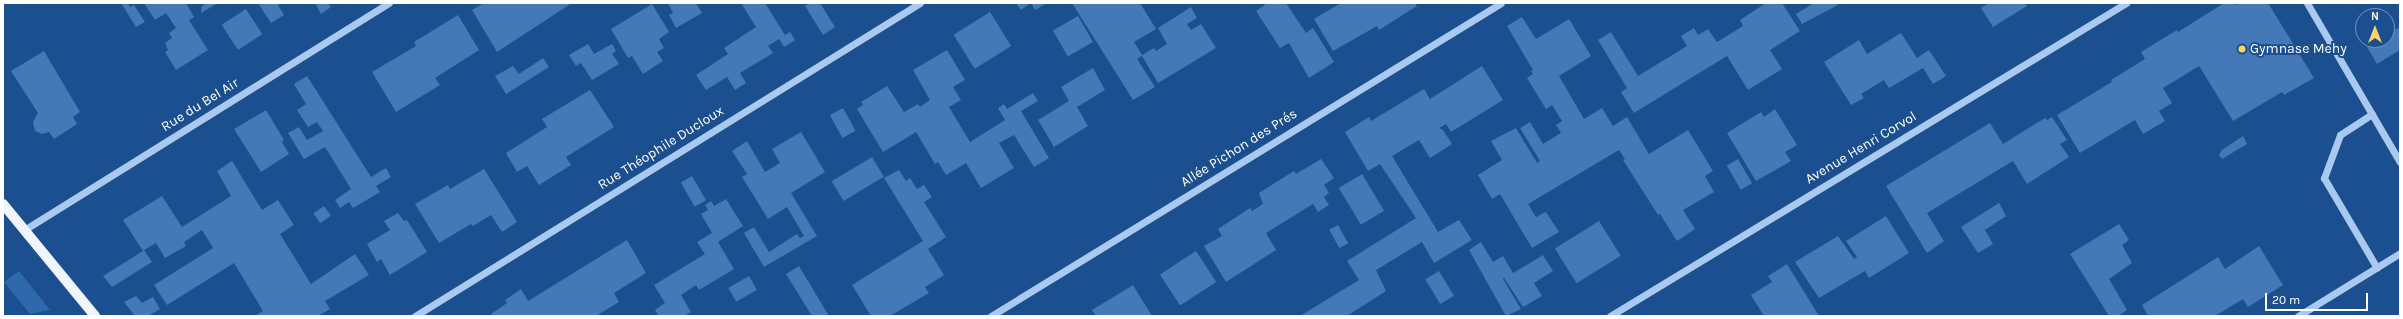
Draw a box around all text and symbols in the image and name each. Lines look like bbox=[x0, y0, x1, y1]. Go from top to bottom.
north arrow bbox=[2355, 8, 2395, 48]
text: N bbox=[2371, 10, 2379, 23]
place label: Gymnase Mehy bbox=[2250, 41, 2347, 57]
marker: Gymnase Mehy bbox=[2237, 44, 2247, 54]
street label: Rue du Bel Air bbox=[158, 75, 242, 135]
street label: Rue Théophile Ducloux bbox=[595, 102, 727, 194]
street label: Allée Pichon des Prés bbox=[1178, 105, 1300, 191]
street label: Avenue Henri Corvol bbox=[1802, 108, 1920, 188]
scale bar bbox=[2267, 285, 2370, 311]
text: 20 m bbox=[2272, 293, 2300, 307]

